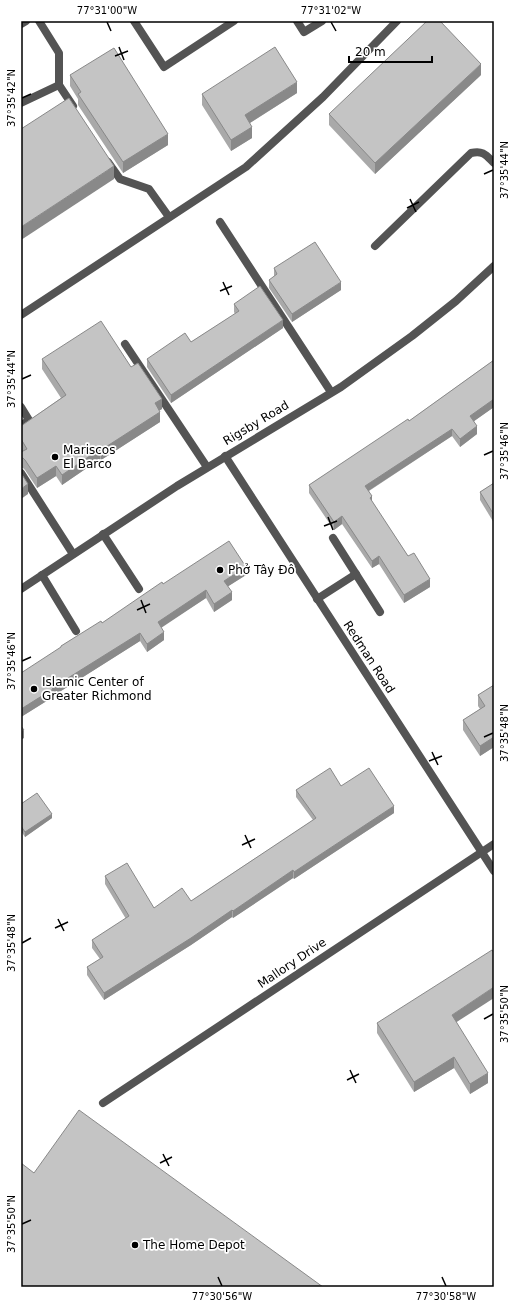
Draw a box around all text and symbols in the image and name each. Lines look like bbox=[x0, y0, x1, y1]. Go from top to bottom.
text: 77°31'00"W bbox=[77, 5, 137, 16]
text: 77°31'02"W bbox=[301, 5, 361, 16]
scale bar bbox=[349, 38, 432, 64]
text: 20 m bbox=[355, 45, 386, 59]
text: 37°35'42"N bbox=[6, 69, 17, 127]
text: 37°35'44"N bbox=[499, 141, 510, 199]
text: 37°35'44"N bbox=[6, 350, 17, 408]
street label: Rigsby Road bbox=[221, 398, 291, 448]
text: 37°35'46"N bbox=[499, 422, 510, 480]
place label: Mariscos El Barco bbox=[63, 443, 115, 471]
marker: Mariscos El Barco bbox=[50, 452, 60, 462]
place label: Phở Tây Đô bbox=[228, 563, 295, 577]
marker: Phở Tây Đô bbox=[215, 565, 225, 575]
street label: Redman Road bbox=[340, 618, 398, 696]
text: 37°35'46"N bbox=[6, 632, 17, 690]
place label: Islamic Center of Greater Richmond bbox=[42, 675, 152, 703]
marker: Islamic Center of Greater Richmond bbox=[29, 684, 39, 694]
text: 37°35'48"N bbox=[499, 704, 510, 762]
text: 37°35'48"N bbox=[6, 914, 17, 972]
street label: Mallory Drive bbox=[255, 935, 329, 991]
text: 37°35'50"N bbox=[499, 985, 510, 1043]
text: 37°35'50"N bbox=[6, 1195, 17, 1253]
place label: The Home Depot bbox=[142, 1238, 245, 1252]
marker: The Home Depot bbox=[130, 1240, 140, 1250]
text: 77°30'56"W bbox=[192, 1291, 252, 1302]
text: 77°30'58"W bbox=[416, 1291, 476, 1302]

